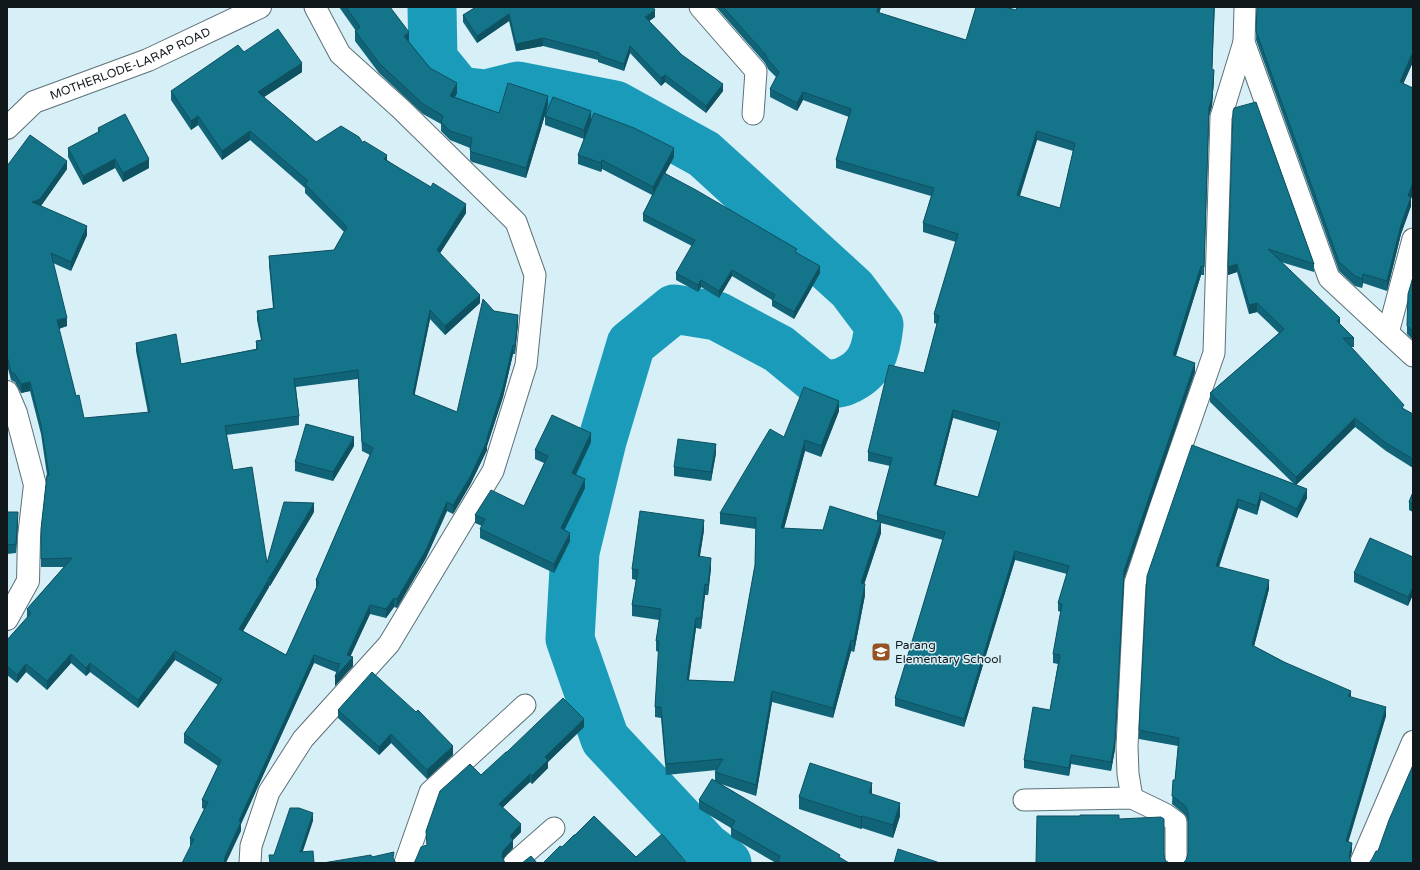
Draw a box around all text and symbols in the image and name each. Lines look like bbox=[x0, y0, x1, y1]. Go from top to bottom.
street label: MOTHERLODE-LARAP ROAD bbox=[48, 25, 213, 103]
place label: Parang Elementary School bbox=[895, 638, 1002, 666]
school or university icon: Parang Elementary School bbox=[870, 641, 892, 663]

